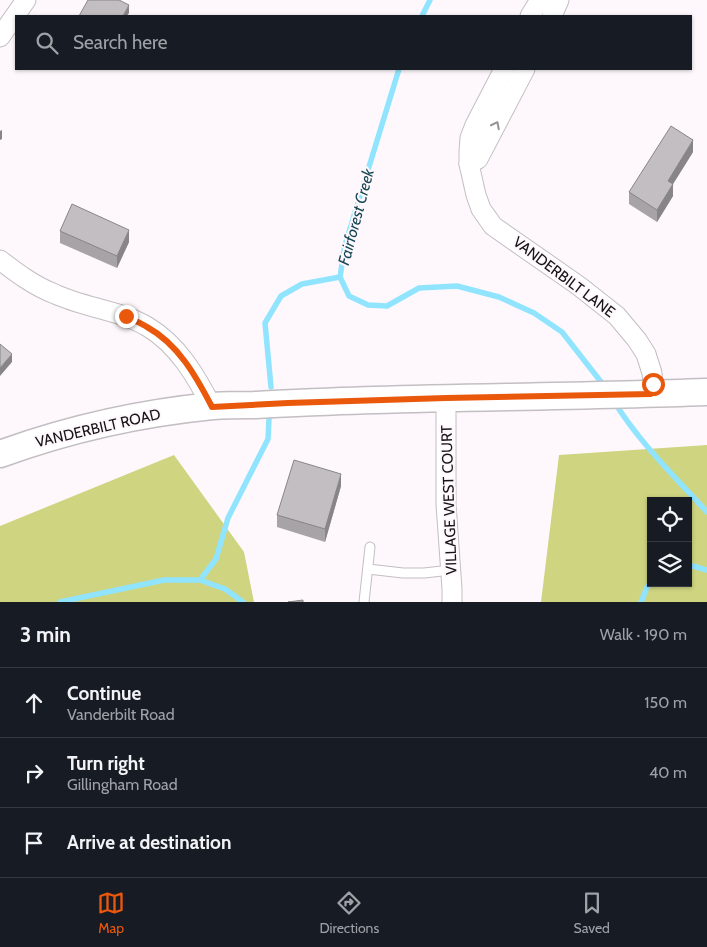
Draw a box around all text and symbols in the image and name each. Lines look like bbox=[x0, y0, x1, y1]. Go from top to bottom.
search box bbox=[15, 15, 692, 70]
icon: search bbox=[33, 29, 61, 57]
text: Search here bbox=[73, 31, 167, 54]
one-way arrow bbox=[490, 121, 500, 130]
water label: Fairforest Creek bbox=[334, 166, 378, 267]
street label: VANDERBILT LANE bbox=[510, 233, 618, 321]
route end bbox=[115, 305, 138, 328]
route start bbox=[642, 373, 665, 396]
street label: VANDERBILT ROAD bbox=[34, 405, 162, 451]
street label: VILLAGE WEST COURT bbox=[437, 425, 461, 575]
map controls bbox=[647, 497, 692, 587]
button: locate bbox=[647, 497, 692, 542]
button: layers bbox=[647, 542, 692, 587]
text: 3 min bbox=[20, 622, 71, 647]
text: Walk · 190 m bbox=[600, 625, 687, 644]
text: Continue bbox=[67, 682, 141, 705]
icon: ahead bbox=[20, 689, 48, 717]
text: 150 m bbox=[644, 693, 687, 712]
text: Vanderbilt Road bbox=[67, 705, 175, 724]
text: Turn right bbox=[67, 752, 145, 775]
icon: right bbox=[20, 759, 48, 787]
text: 40 m bbox=[649, 763, 687, 782]
text: Gillingham Road bbox=[67, 775, 178, 794]
icon: arrive bbox=[20, 829, 48, 857]
text: Arrive at destination bbox=[67, 831, 231, 854]
tab: Map bbox=[97, 889, 125, 937]
tab: Directions bbox=[319, 889, 379, 937]
tab: Saved bbox=[573, 889, 610, 937]

